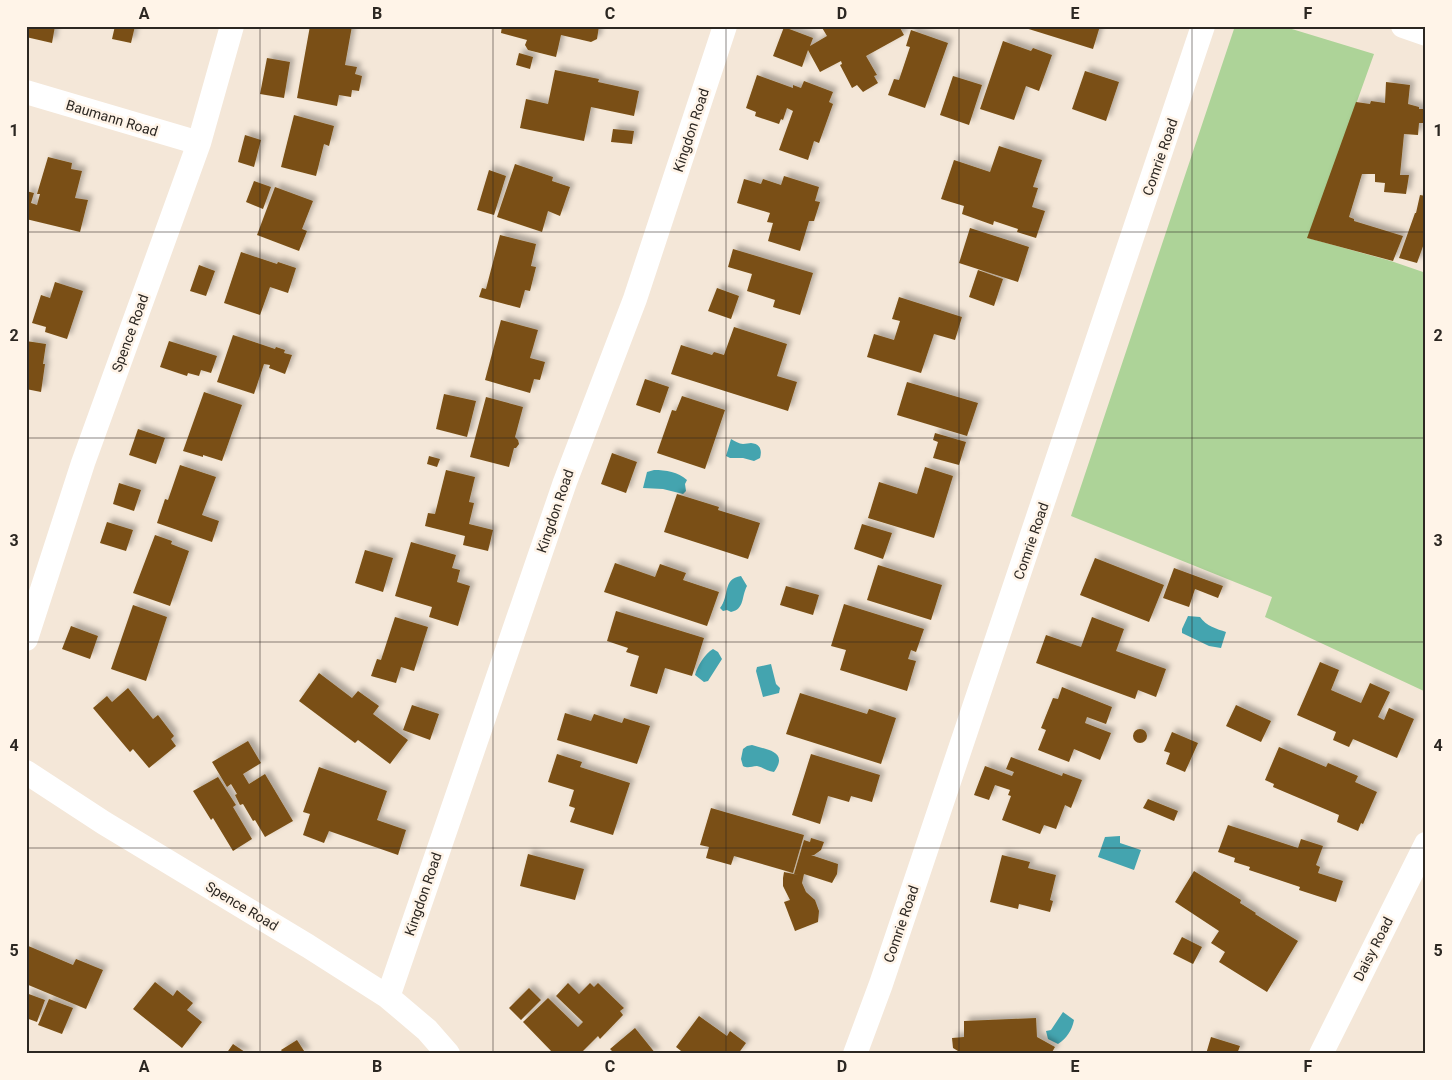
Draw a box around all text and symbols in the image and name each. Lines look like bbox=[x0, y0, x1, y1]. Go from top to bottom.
text: A bbox=[139, 4, 150, 23]
text: B bbox=[372, 4, 382, 23]
text: C bbox=[605, 4, 615, 23]
text: D bbox=[837, 4, 847, 23]
text: E bbox=[1071, 4, 1080, 23]
text: F bbox=[1304, 4, 1313, 23]
street label: Kingdon Road bbox=[670, 86, 712, 174]
street label: Baumann Road bbox=[64, 96, 160, 140]
street label: Comrie Road bbox=[1139, 116, 1181, 198]
text: 1 bbox=[9, 121, 19, 140]
text: 1 bbox=[1433, 121, 1443, 140]
street label: Spence Road bbox=[109, 292, 151, 374]
text: 2 bbox=[9, 326, 19, 345]
text: 2 bbox=[1433, 326, 1443, 345]
street label: Kingdon Road bbox=[533, 467, 577, 555]
street label: Comrie Road bbox=[1010, 500, 1052, 582]
text: 3 bbox=[9, 531, 19, 550]
text: 3 bbox=[1433, 531, 1443, 550]
text: 4 bbox=[9, 736, 19, 755]
text: 4 bbox=[1433, 736, 1443, 755]
street label: Kingdon Road bbox=[401, 850, 445, 938]
street label: Spence Road bbox=[203, 878, 281, 934]
street label: Comrie Road bbox=[880, 883, 922, 965]
street label: Daisy Road bbox=[1350, 914, 1396, 984]
text: 5 bbox=[9, 941, 19, 960]
text: 5 bbox=[1433, 941, 1443, 960]
text: A bbox=[139, 1057, 150, 1076]
text: B bbox=[372, 1057, 382, 1076]
text: C bbox=[605, 1057, 615, 1076]
text: D bbox=[837, 1057, 847, 1076]
text: E bbox=[1071, 1057, 1080, 1076]
text: F bbox=[1304, 1057, 1313, 1076]

